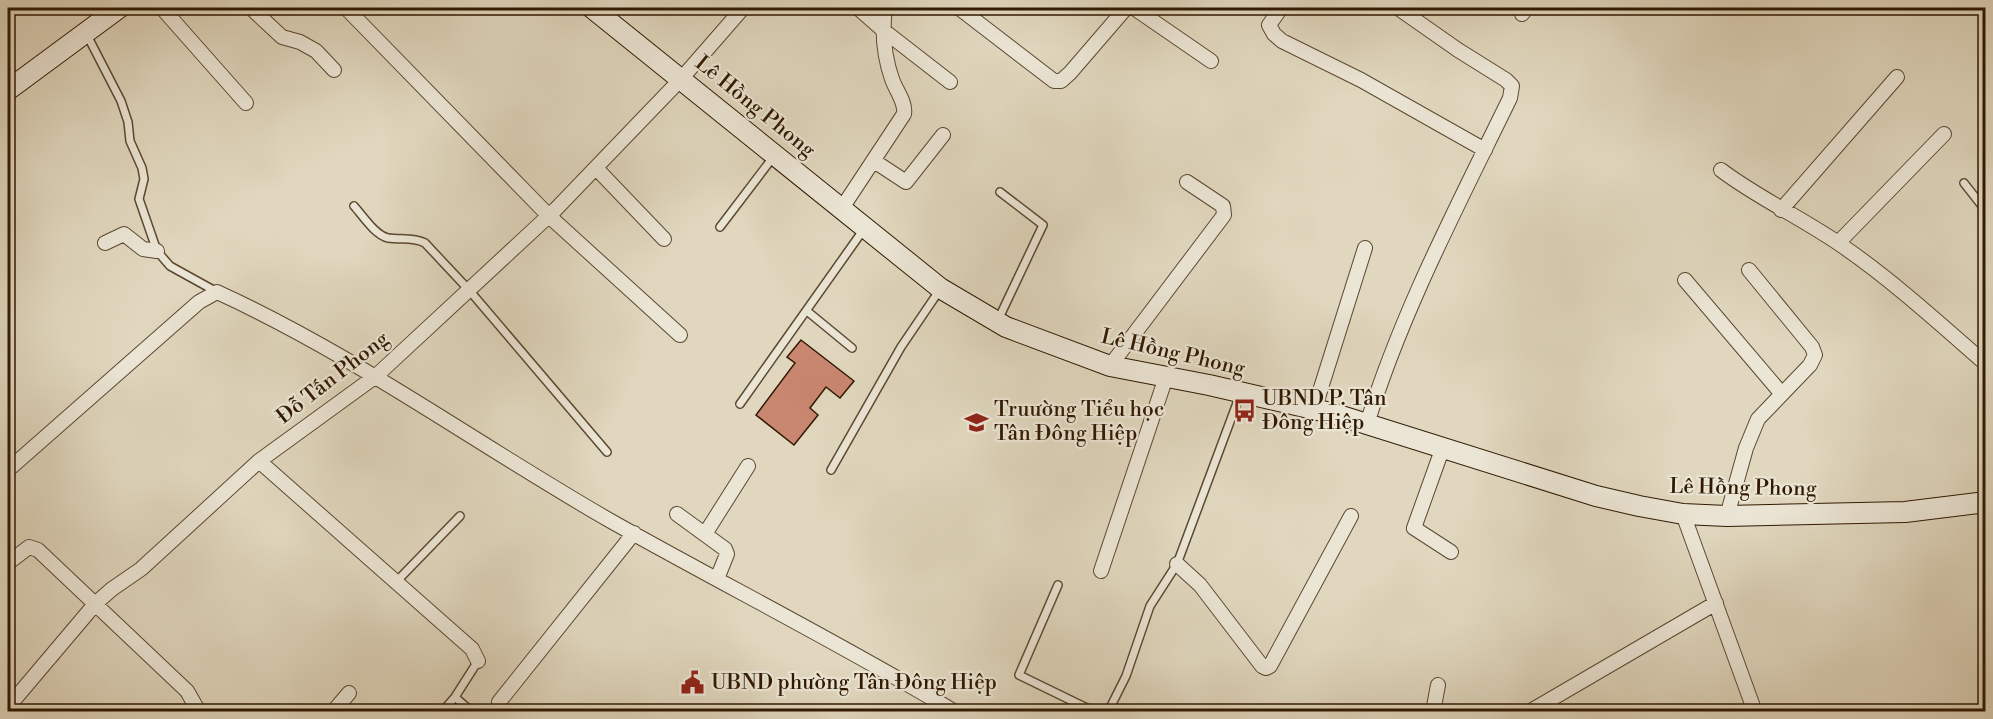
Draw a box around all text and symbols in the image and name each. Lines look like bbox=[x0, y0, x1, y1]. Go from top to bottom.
street label: Lê Hồng Phong bbox=[690, 51, 820, 164]
street label: Lê Hồng Phong bbox=[1098, 324, 1248, 382]
street label: Đỗ Tấn Phong bbox=[272, 326, 394, 430]
place label: UBND P. Tân Đông Hiệp bbox=[1262, 386, 1387, 436]
place label: Truường Tiểu học Tân Đông Hiệp bbox=[994, 397, 1164, 447]
bus stop icon: UBND P. Tân Đông Hiệp bbox=[1231, 398, 1257, 424]
school or university icon: Truường Tiểu học Tân Đông Hiệp bbox=[963, 409, 989, 435]
street label: Lê Hồng Phong bbox=[1669, 474, 1817, 502]
public building icon: UBND phường Tân Đông Hiệp bbox=[680, 670, 706, 696]
place label: UBND phường Tân Đông Hiệp bbox=[711, 670, 997, 696]

